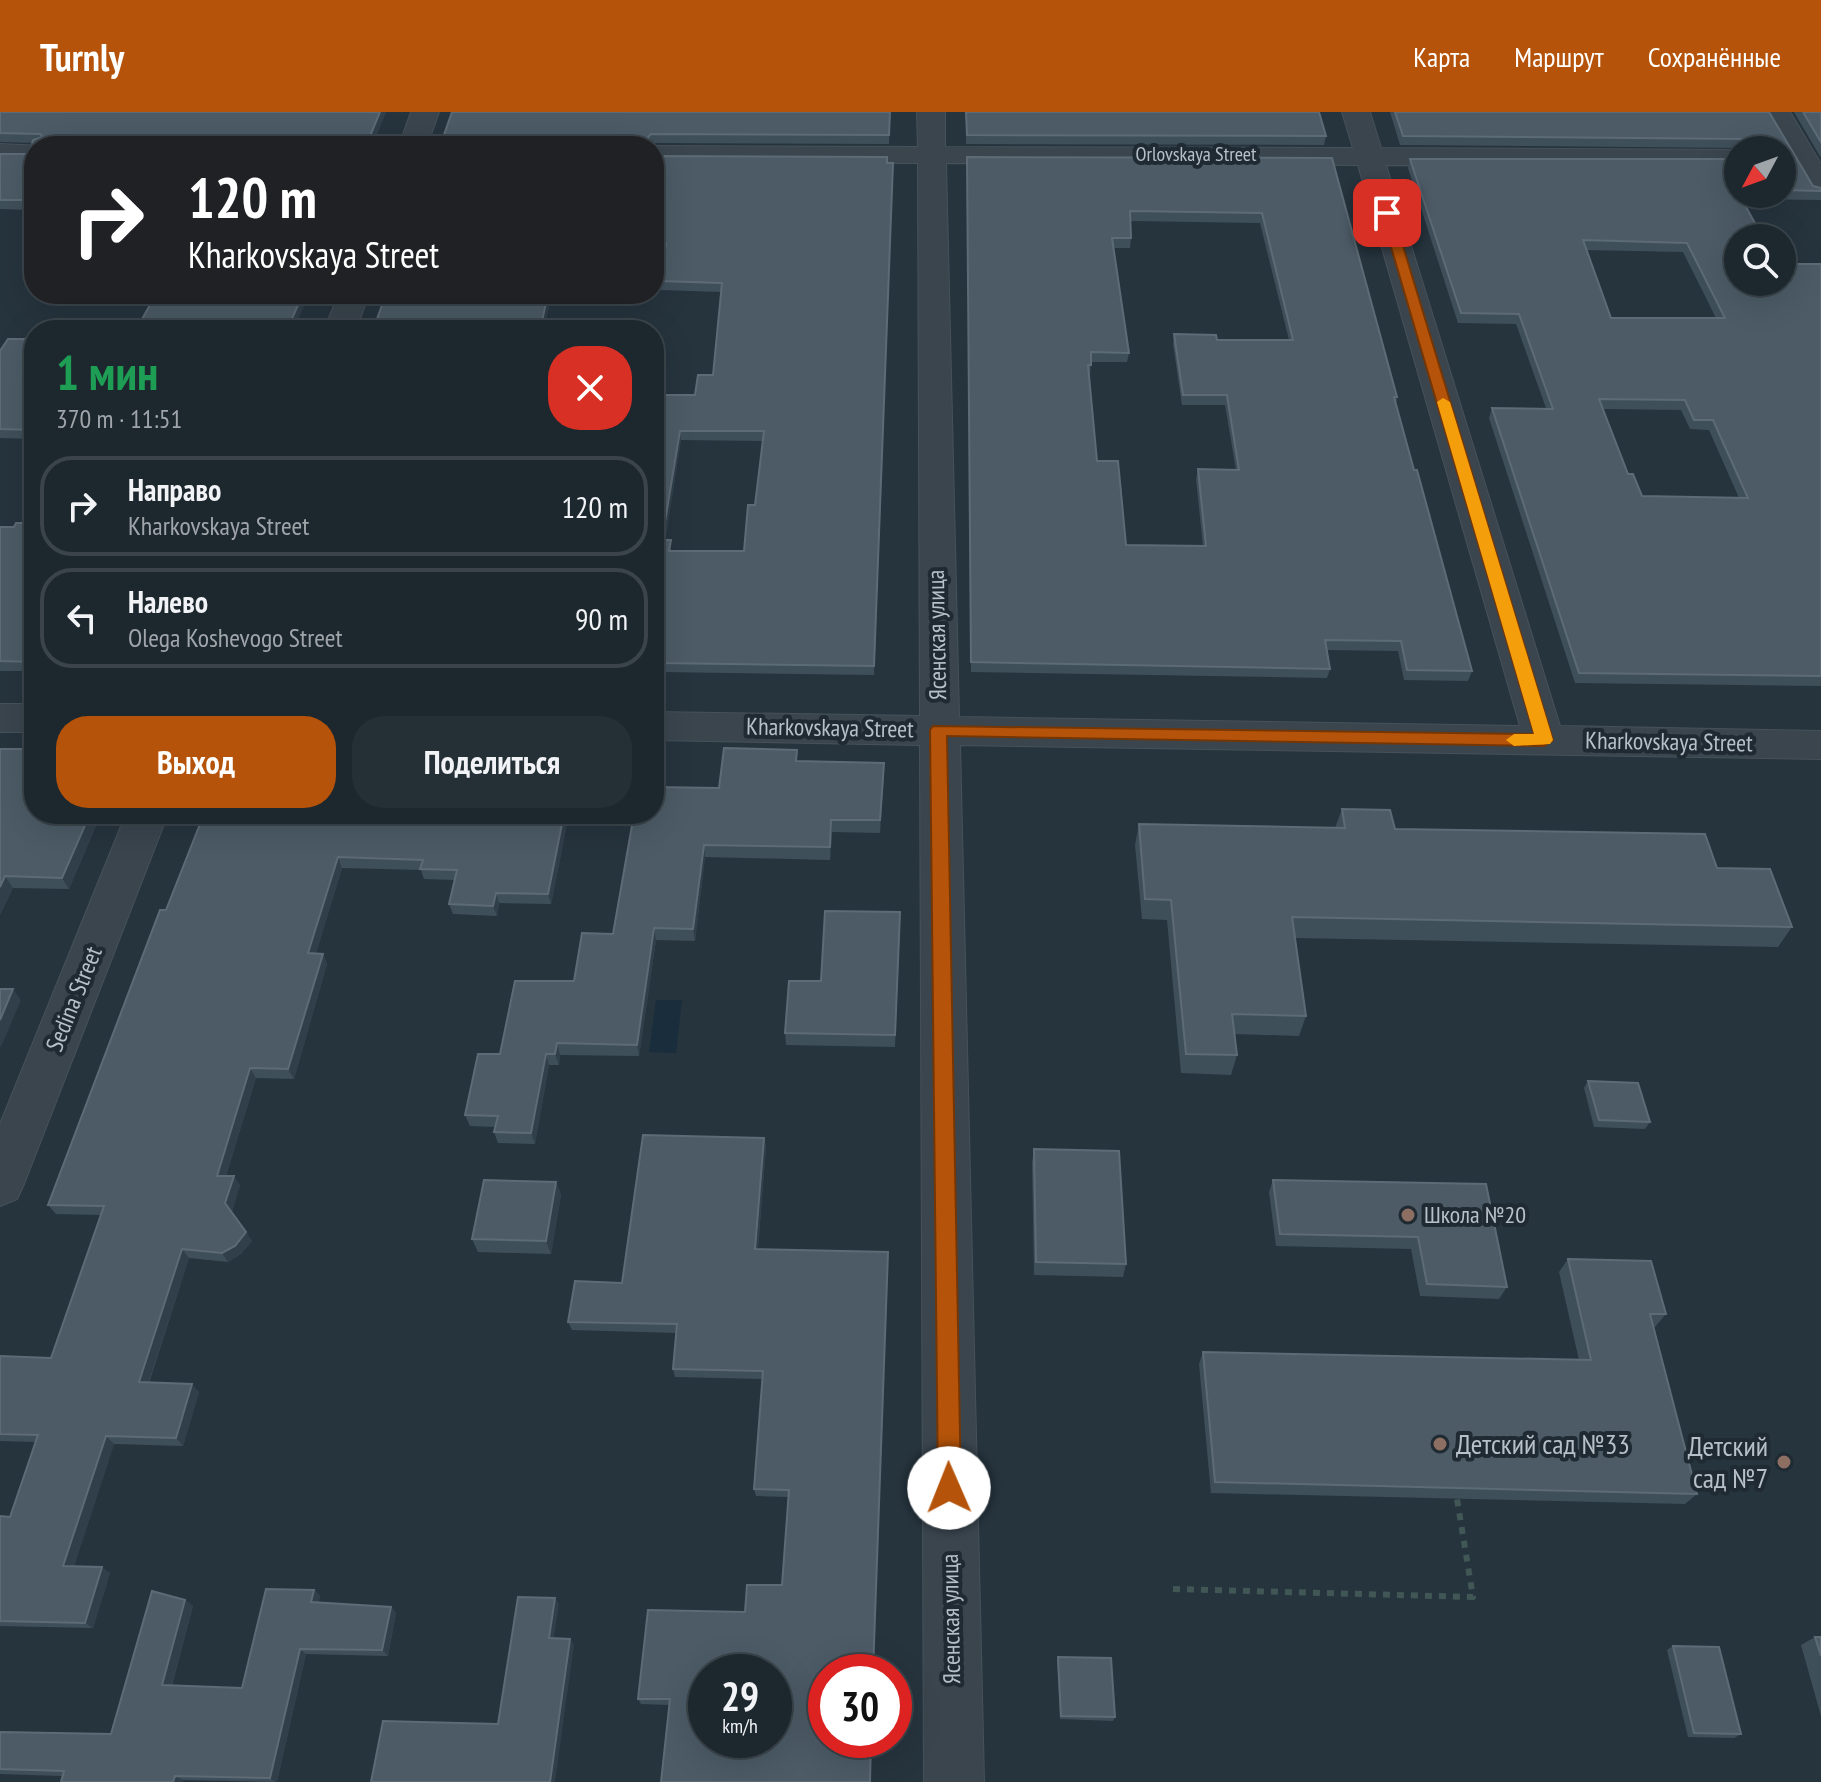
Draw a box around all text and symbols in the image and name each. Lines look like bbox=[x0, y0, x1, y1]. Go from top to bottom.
text: Turnly bbox=[40, 32, 124, 81]
text: Карта bbox=[1413, 38, 1470, 75]
text: Маршрут bbox=[1514, 38, 1604, 75]
text: Сохранённые bbox=[1648, 38, 1781, 75]
north arrow bbox=[1724, 136, 1796, 208]
map controls bbox=[1724, 136, 1796, 296]
street label: Orlovskaya Street bbox=[1136, 141, 1257, 167]
text: 120 m bbox=[188, 161, 317, 233]
icon: right bbox=[56, 168, 160, 272]
pin bbox=[1353, 179, 1421, 247]
icon: arrive bbox=[1365, 191, 1409, 235]
button: search bbox=[1724, 224, 1796, 296]
text: Kharkovskaya Street bbox=[188, 231, 439, 278]
text: 1 мин bbox=[56, 341, 158, 403]
button: close bbox=[548, 346, 632, 430]
text: 370 m · 11:51 bbox=[56, 402, 182, 435]
text: Направо bbox=[128, 470, 221, 509]
icon: right bbox=[60, 484, 104, 528]
text: 120 m bbox=[562, 487, 628, 526]
text: Kharkovskaya Street bbox=[128, 509, 309, 542]
street label: Ясенская улица bbox=[920, 570, 953, 700]
text: Налево bbox=[128, 582, 208, 621]
icon: left bbox=[60, 596, 104, 640]
text: 90 m bbox=[575, 599, 628, 638]
text: Olega Koshevogo Street bbox=[128, 621, 343, 654]
street label: Kharkovskaya Street bbox=[746, 711, 914, 744]
button: Выход bbox=[56, 716, 336, 808]
button: Поделиться bbox=[352, 716, 632, 808]
street label: Kharkovskaya Street bbox=[1585, 725, 1753, 758]
street label: Sedina Street bbox=[38, 941, 109, 1056]
place label: Школа №20 bbox=[1424, 1199, 1526, 1230]
marker: Школа №20 bbox=[1399, 1206, 1417, 1224]
place label: Детский сад №33 bbox=[1456, 1425, 1630, 1462]
place label: Детский сад №7 bbox=[1688, 1427, 1768, 1496]
marker: Детский сад №33 bbox=[1431, 1435, 1449, 1453]
position arrow bbox=[907, 1446, 991, 1530]
marker: Детский сад №7 bbox=[1775, 1453, 1793, 1471]
street label: Ясенская улица bbox=[934, 1554, 967, 1684]
speed limit sign: 30 bbox=[808, 1654, 912, 1758]
text: 29 bbox=[721, 1670, 759, 1722]
text: km/h bbox=[722, 1713, 758, 1739]

